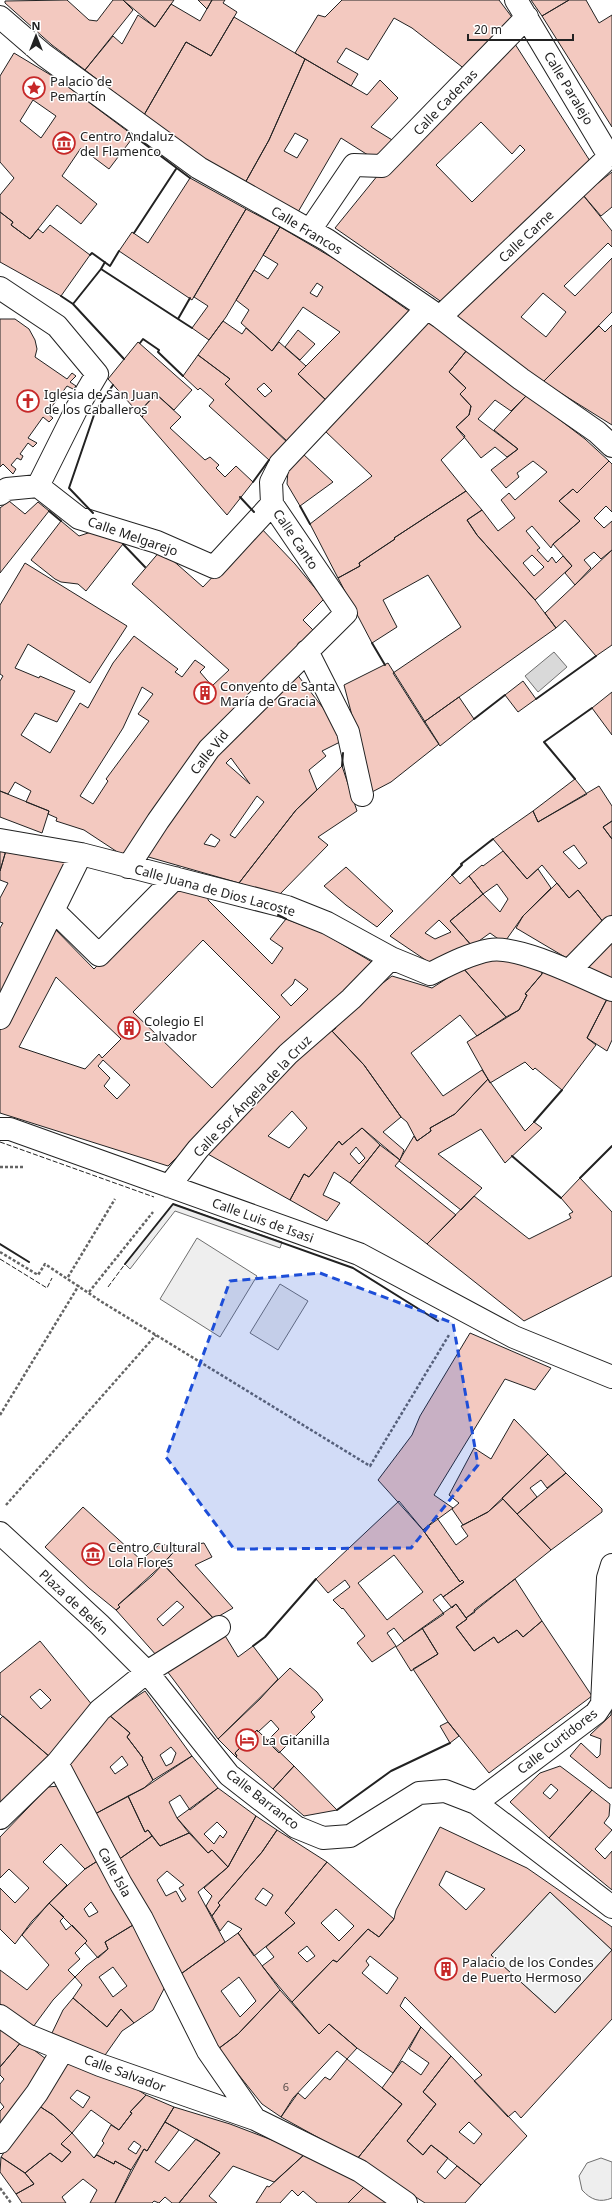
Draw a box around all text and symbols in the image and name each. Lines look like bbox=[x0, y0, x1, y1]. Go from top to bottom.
north arrow bbox=[16, 16, 56, 56]
scale bar bbox=[468, 16, 573, 42]
text: N bbox=[32, 18, 40, 33]
text: 20 m bbox=[474, 21, 502, 38]
street label: Calle Paralejo bbox=[540, 48, 598, 128]
street label: Calle Cadenas bbox=[409, 65, 481, 139]
place label: Palacio de Pemartín bbox=[50, 72, 112, 105]
place icon: Palacio de Pemartín bbox=[21, 75, 47, 101]
place label: Centro Andaluz del Flamenco bbox=[80, 127, 174, 160]
museum icon: Centro Andaluz del Flamenco bbox=[51, 130, 77, 156]
street label: Calle Francos bbox=[268, 202, 346, 258]
street label: Calle Carne bbox=[495, 206, 557, 266]
place label: Iglesia de San Juan de los Caballeros bbox=[44, 385, 159, 418]
church icon: Iglesia de San Juan de los Caballeros bbox=[15, 388, 41, 414]
street label: Calle Canto bbox=[269, 505, 323, 573]
street label: Calle Melgarejo bbox=[85, 512, 181, 560]
place label: Convento de Santa María de Gracia bbox=[220, 677, 335, 710]
building icon: Convento de Santa María de Gracia bbox=[192, 680, 218, 706]
street label: Calle Vid bbox=[186, 726, 232, 778]
street label: Calle Juana de Dios Lacoste bbox=[132, 860, 298, 920]
place label: Colegio El Salvador bbox=[144, 1012, 204, 1045]
building icon: Colegio El Salvador bbox=[116, 1015, 142, 1041]
street label: Calle Sor Ángela de la Cruz bbox=[189, 1031, 315, 1161]
street label: Calle Luis de Isasi bbox=[210, 1193, 316, 1247]
place label: Centro Cultural Lola Flores bbox=[108, 1538, 201, 1571]
museum icon: Centro Cultural Lola Flores bbox=[80, 1541, 106, 1567]
street label: Plaza de Belén bbox=[35, 1565, 113, 1639]
street label: Calle Curtidores bbox=[513, 1704, 601, 1778]
hotel icon: La Gitanilla bbox=[234, 1727, 260, 1753]
place label: La Gitanilla bbox=[262, 1731, 330, 1749]
street label: Calle Barranco bbox=[223, 1765, 304, 1833]
street label: Calle Isla bbox=[94, 1844, 136, 1900]
place label: Palacio de los Condes de Puerto Hermoso bbox=[462, 1953, 594, 1986]
building icon: Palacio de los Condes de Puerto Hermoso bbox=[433, 1956, 459, 1982]
street label: Calle Salvador bbox=[82, 2050, 169, 2096]
house number: 6 bbox=[283, 2079, 289, 2094]

